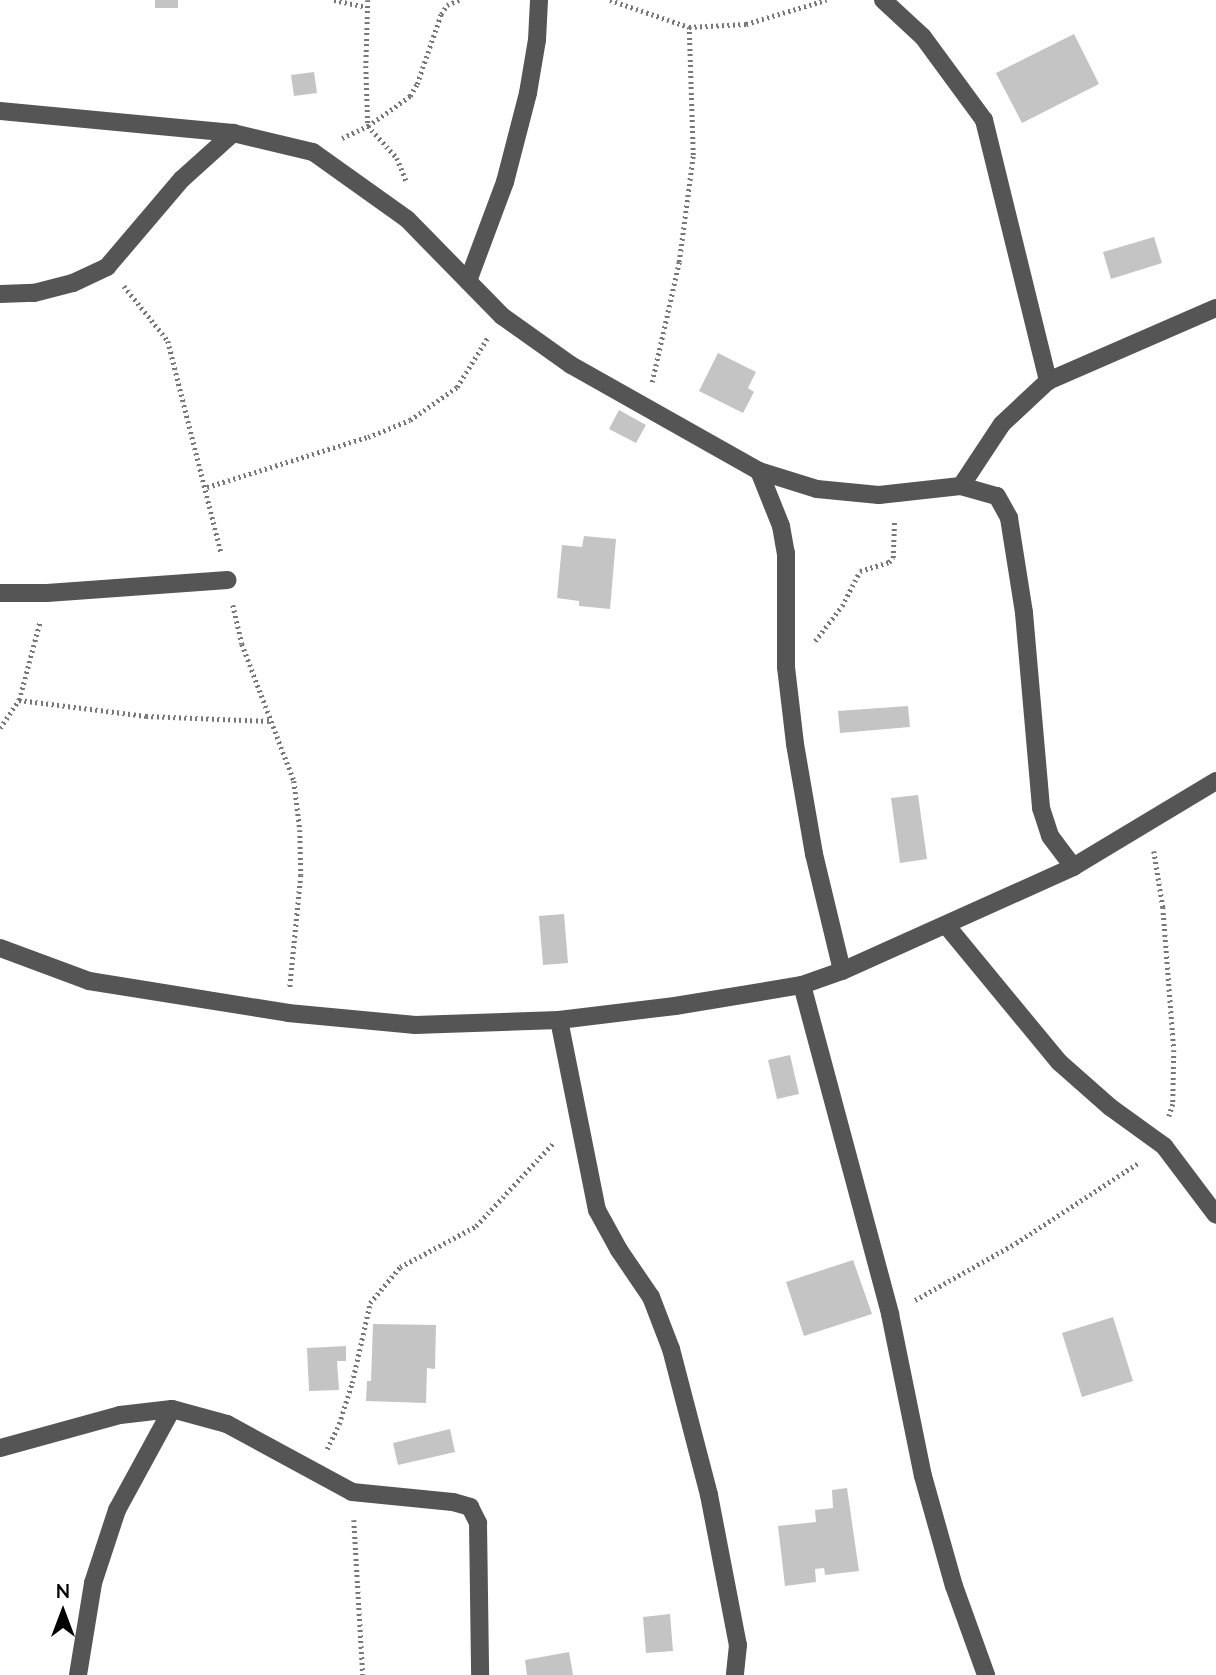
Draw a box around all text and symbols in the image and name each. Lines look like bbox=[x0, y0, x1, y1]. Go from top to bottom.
north arrow bbox=[28, 1577, 98, 1647]
text: N bbox=[56, 1579, 70, 1603]

